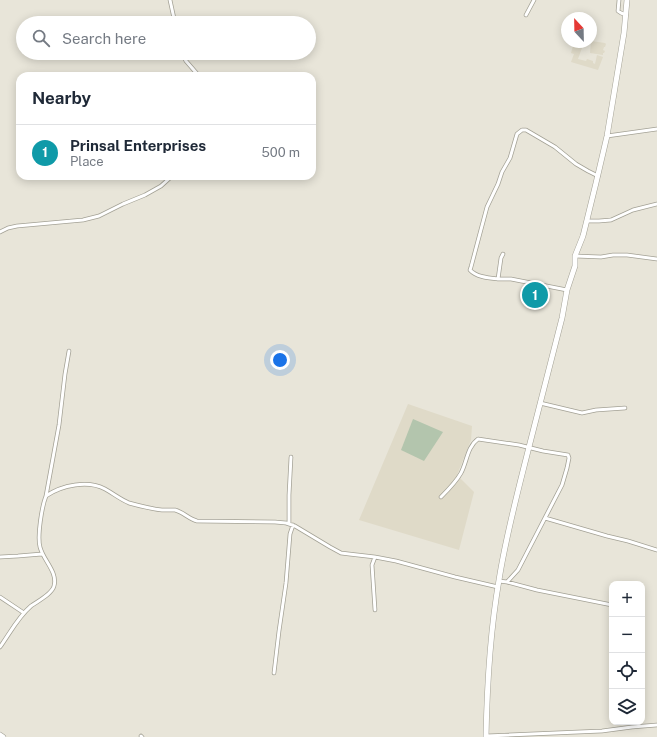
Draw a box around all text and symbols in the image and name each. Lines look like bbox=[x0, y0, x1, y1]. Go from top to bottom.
north arrow bbox=[561, 12, 597, 48]
search box bbox=[16, 16, 316, 60]
icon: search bbox=[30, 27, 52, 49]
text: Search here bbox=[62, 30, 146, 47]
text: Nearby bbox=[32, 88, 91, 108]
text: Prinsal Enterprises bbox=[70, 137, 206, 154]
text: 1 bbox=[42, 145, 48, 160]
text: 500 m bbox=[261, 145, 300, 160]
text: Place bbox=[70, 154, 104, 169]
pin: 1 bbox=[522, 280, 548, 310]
your location bbox=[270, 350, 290, 370]
map controls bbox=[609, 581, 645, 725]
button: + bbox=[609, 581, 645, 617]
button: − bbox=[609, 617, 645, 653]
button: locate bbox=[609, 653, 645, 689]
button: layers bbox=[609, 689, 645, 725]

